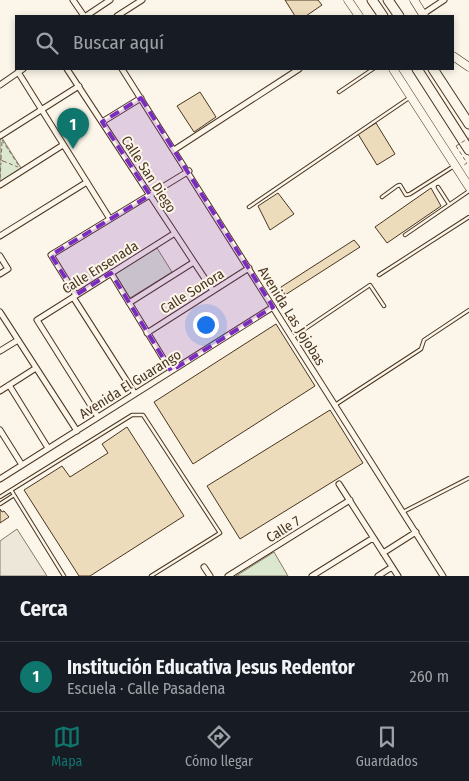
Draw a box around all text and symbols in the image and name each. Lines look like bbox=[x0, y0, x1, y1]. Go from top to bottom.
search box bbox=[15, 15, 454, 70]
icon: search bbox=[33, 29, 61, 57]
text: Buscar aquí bbox=[73, 31, 164, 54]
pin: 1 bbox=[57, 108, 89, 149]
street label: Calle San Diego bbox=[117, 133, 180, 216]
street label: Calle Ensenada bbox=[59, 237, 142, 298]
street label: Avenida Las Jojobas bbox=[254, 264, 329, 369]
street label: Calle Sonora bbox=[157, 265, 227, 318]
your location bbox=[193, 312, 219, 338]
street label: Avenida El Guarango bbox=[76, 346, 184, 423]
street label: Calle 7 bbox=[263, 512, 304, 546]
text: Cerca bbox=[20, 596, 68, 622]
text: Institución Educativa Jesus Redentor bbox=[67, 656, 355, 679]
text: 1 bbox=[33, 667, 39, 686]
text: 260 m bbox=[410, 667, 449, 686]
text: Escuela · Calle Pasadena bbox=[67, 679, 225, 698]
tab: Mapa bbox=[51, 723, 82, 770]
tab: Cómo llegar bbox=[185, 723, 253, 770]
tab: Guardados bbox=[356, 723, 418, 770]

